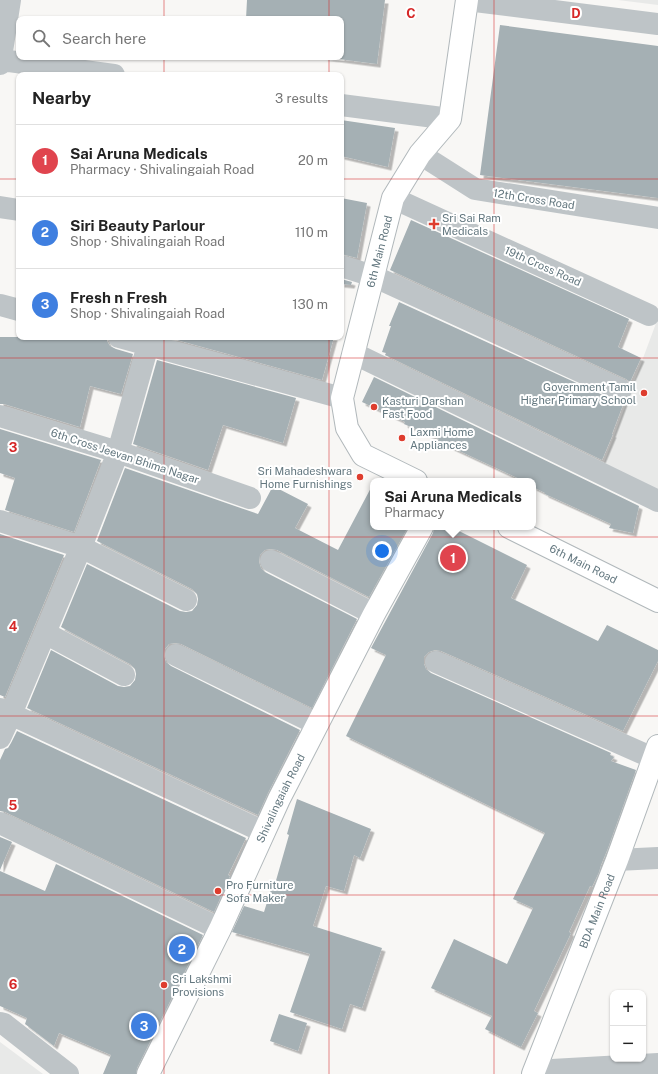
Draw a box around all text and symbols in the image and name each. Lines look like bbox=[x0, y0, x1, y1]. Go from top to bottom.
text: C bbox=[406, 6, 416, 21]
text: D bbox=[571, 6, 581, 21]
search box bbox=[16, 16, 344, 60]
icon: search bbox=[30, 27, 52, 49]
text: Search here bbox=[62, 30, 146, 47]
text: Nearby bbox=[32, 88, 91, 108]
text: 3 results bbox=[275, 91, 328, 106]
text: Sai Aruna Medicals bbox=[70, 145, 208, 162]
text: 1 bbox=[42, 153, 48, 168]
text: 20 m bbox=[298, 153, 328, 168]
text: Pharmacy · Shivalingaiah Road bbox=[70, 162, 254, 177]
street label: 12th Cross Road bbox=[493, 187, 575, 211]
place label: Sri Sai Ram Medicals bbox=[442, 212, 501, 237]
street label: 6th Main Road bbox=[364, 214, 394, 289]
text: Siri Beauty Parlour bbox=[70, 217, 205, 234]
marker: Sri Sai Ram Medicals bbox=[429, 219, 439, 229]
text: 2 bbox=[41, 225, 49, 240]
text: 110 m bbox=[295, 225, 328, 240]
text: Shop · Shivalingaiah Road bbox=[70, 234, 225, 249]
street label: 19th Cross Road bbox=[503, 244, 583, 288]
text: Fresh n Fresh bbox=[70, 289, 167, 306]
text: 3 bbox=[41, 297, 49, 312]
text: 130 m bbox=[292, 297, 328, 312]
text: Shop · Shivalingaiah Road bbox=[70, 306, 225, 321]
place label: Government Tamil Higher Primary School bbox=[520, 381, 636, 406]
marker: Government Tamil Higher Primary School bbox=[639, 388, 649, 398]
place label: Kasturi Darshan Fast Food bbox=[382, 395, 464, 420]
marker: Kasturi Darshan Fast Food bbox=[369, 402, 379, 412]
street label: 6th Cross Jeevan Bhima Nagar bbox=[49, 426, 201, 486]
place label: Laxmi Home Appliances bbox=[410, 426, 474, 451]
marker: Laxmi Home Appliances bbox=[397, 433, 407, 443]
text: 3 bbox=[9, 440, 18, 455]
place label: Sri Mahadeshwara Home Furnishings bbox=[258, 465, 352, 490]
marker: Sri Mahadeshwara Home Furnishings bbox=[355, 472, 365, 482]
popup bbox=[370, 478, 536, 530]
text: Sai Aruna Medicals bbox=[384, 488, 522, 505]
text: Pharmacy bbox=[384, 505, 445, 520]
your location bbox=[372, 541, 392, 561]
street label: 6th Main Road bbox=[548, 542, 619, 586]
pin: 1 bbox=[440, 543, 466, 573]
text: 4 bbox=[9, 619, 18, 634]
street label: Shivalingaiah Road bbox=[254, 752, 307, 844]
text: 5 bbox=[9, 798, 18, 813]
street label: BDA Main Road bbox=[577, 872, 617, 950]
place label: Pro Furniture Sofa Maker bbox=[226, 879, 293, 904]
marker: Pro Furniture Sofa Maker bbox=[213, 886, 223, 896]
pin: 2 bbox=[169, 934, 195, 964]
place label: Sri Lakshmi Provisions bbox=[172, 973, 232, 998]
text: 6 bbox=[9, 977, 18, 992]
marker: Sri Lakshmi Provisions bbox=[159, 980, 169, 990]
map controls bbox=[610, 990, 646, 1062]
button: + bbox=[610, 990, 646, 1026]
pin: 3 bbox=[131, 1011, 157, 1041]
button: − bbox=[610, 1026, 646, 1062]

